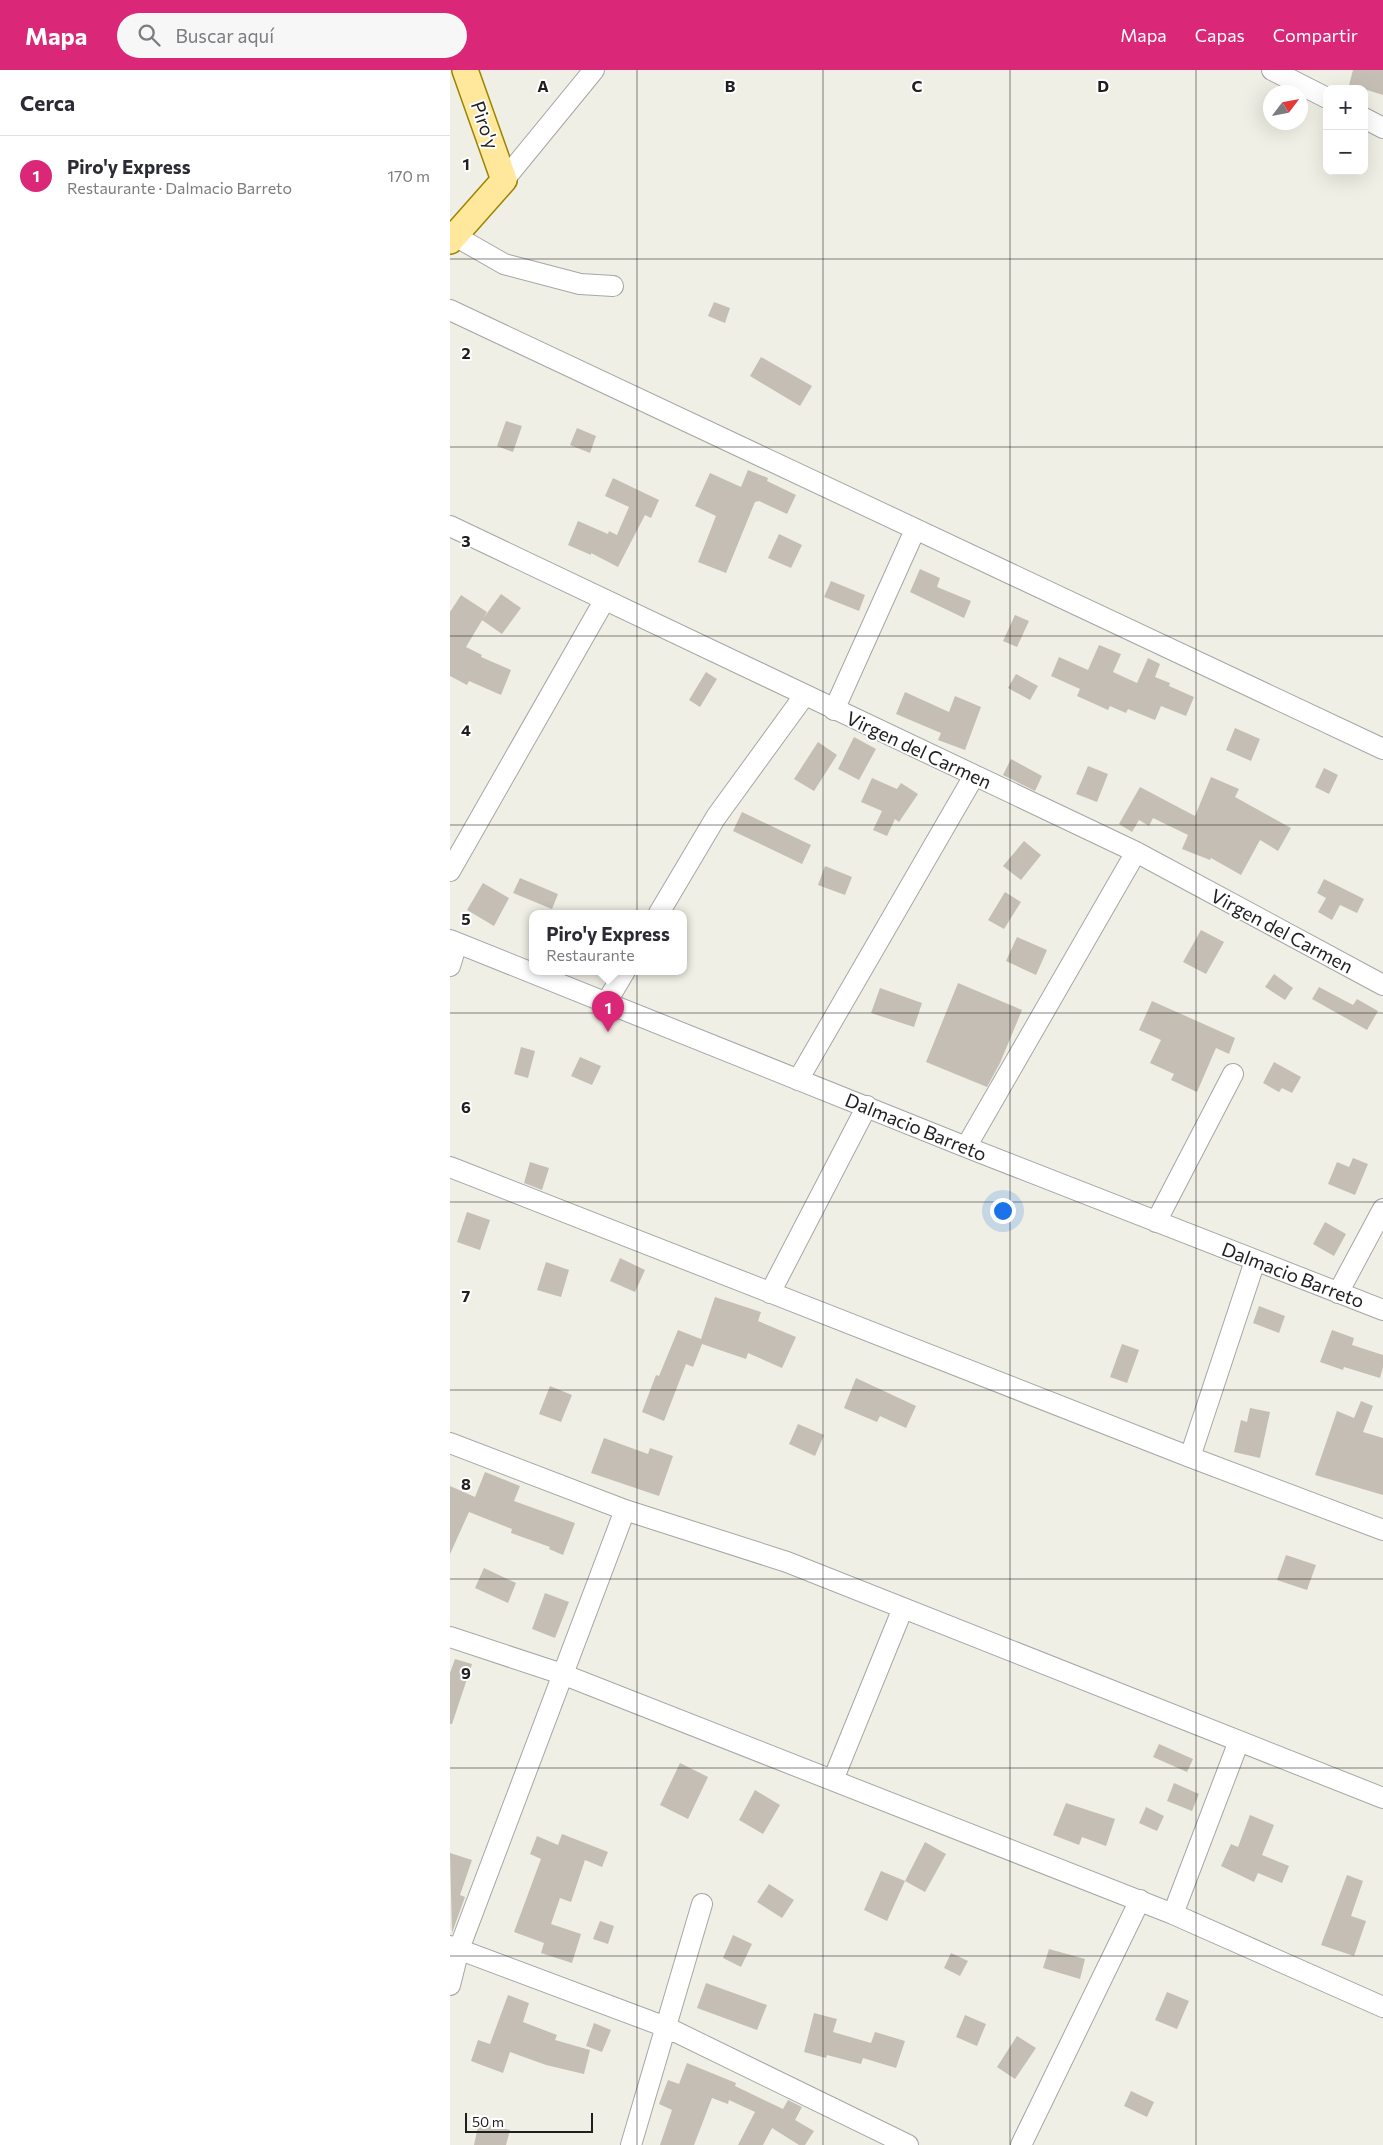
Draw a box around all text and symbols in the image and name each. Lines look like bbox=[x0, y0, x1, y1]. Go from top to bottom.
search box bbox=[117, 13, 467, 58]
text: Mapa bbox=[25, 21, 87, 50]
icon: search bbox=[135, 21, 163, 49]
text: Buscar aquí bbox=[175, 24, 274, 47]
text: Mapa bbox=[1120, 24, 1167, 46]
text: Capas bbox=[1195, 24, 1245, 46]
text: Compartir bbox=[1273, 24, 1358, 46]
text: A bbox=[537, 76, 549, 95]
text: B bbox=[725, 76, 736, 95]
text: C bbox=[912, 76, 923, 95]
text: D bbox=[1097, 76, 1109, 95]
north arrow bbox=[1263, 85, 1308, 130]
map controls bbox=[1323, 85, 1368, 175]
button: + bbox=[1323, 85, 1368, 130]
text: Cerca bbox=[20, 90, 75, 115]
street label: Piro'y bbox=[467, 98, 504, 152]
button: − bbox=[1323, 130, 1368, 175]
text: 1 bbox=[462, 154, 470, 173]
text: Piro'y Express bbox=[67, 155, 191, 178]
text: 1 bbox=[32, 166, 40, 185]
text: 170 m bbox=[387, 166, 430, 185]
text: Restaurante · Dalmacio Barreto bbox=[67, 178, 292, 197]
text: 2 bbox=[461, 343, 471, 362]
text: 3 bbox=[461, 531, 471, 550]
street label: Virgen del Carmen bbox=[843, 706, 996, 793]
text: 4 bbox=[461, 720, 471, 739]
street label: Virgen del Carmen bbox=[1207, 883, 1357, 978]
text: 5 bbox=[461, 909, 471, 928]
popup bbox=[529, 910, 687, 975]
text: Piro'y Express bbox=[546, 922, 670, 945]
text: Restaurante bbox=[546, 945, 635, 964]
pin: 1 bbox=[592, 991, 624, 1032]
street label: Dalmacio Barreto bbox=[842, 1088, 990, 1165]
text: 6 bbox=[461, 1097, 471, 1116]
your location bbox=[990, 1198, 1016, 1224]
street label: Dalmacio Barreto bbox=[1219, 1237, 1368, 1312]
text: 7 bbox=[462, 1286, 471, 1305]
text: 8 bbox=[461, 1474, 471, 1493]
text: 9 bbox=[461, 1663, 471, 1682]
scale bar bbox=[465, 2110, 592, 2133]
text: 50 m bbox=[472, 2113, 504, 2130]

